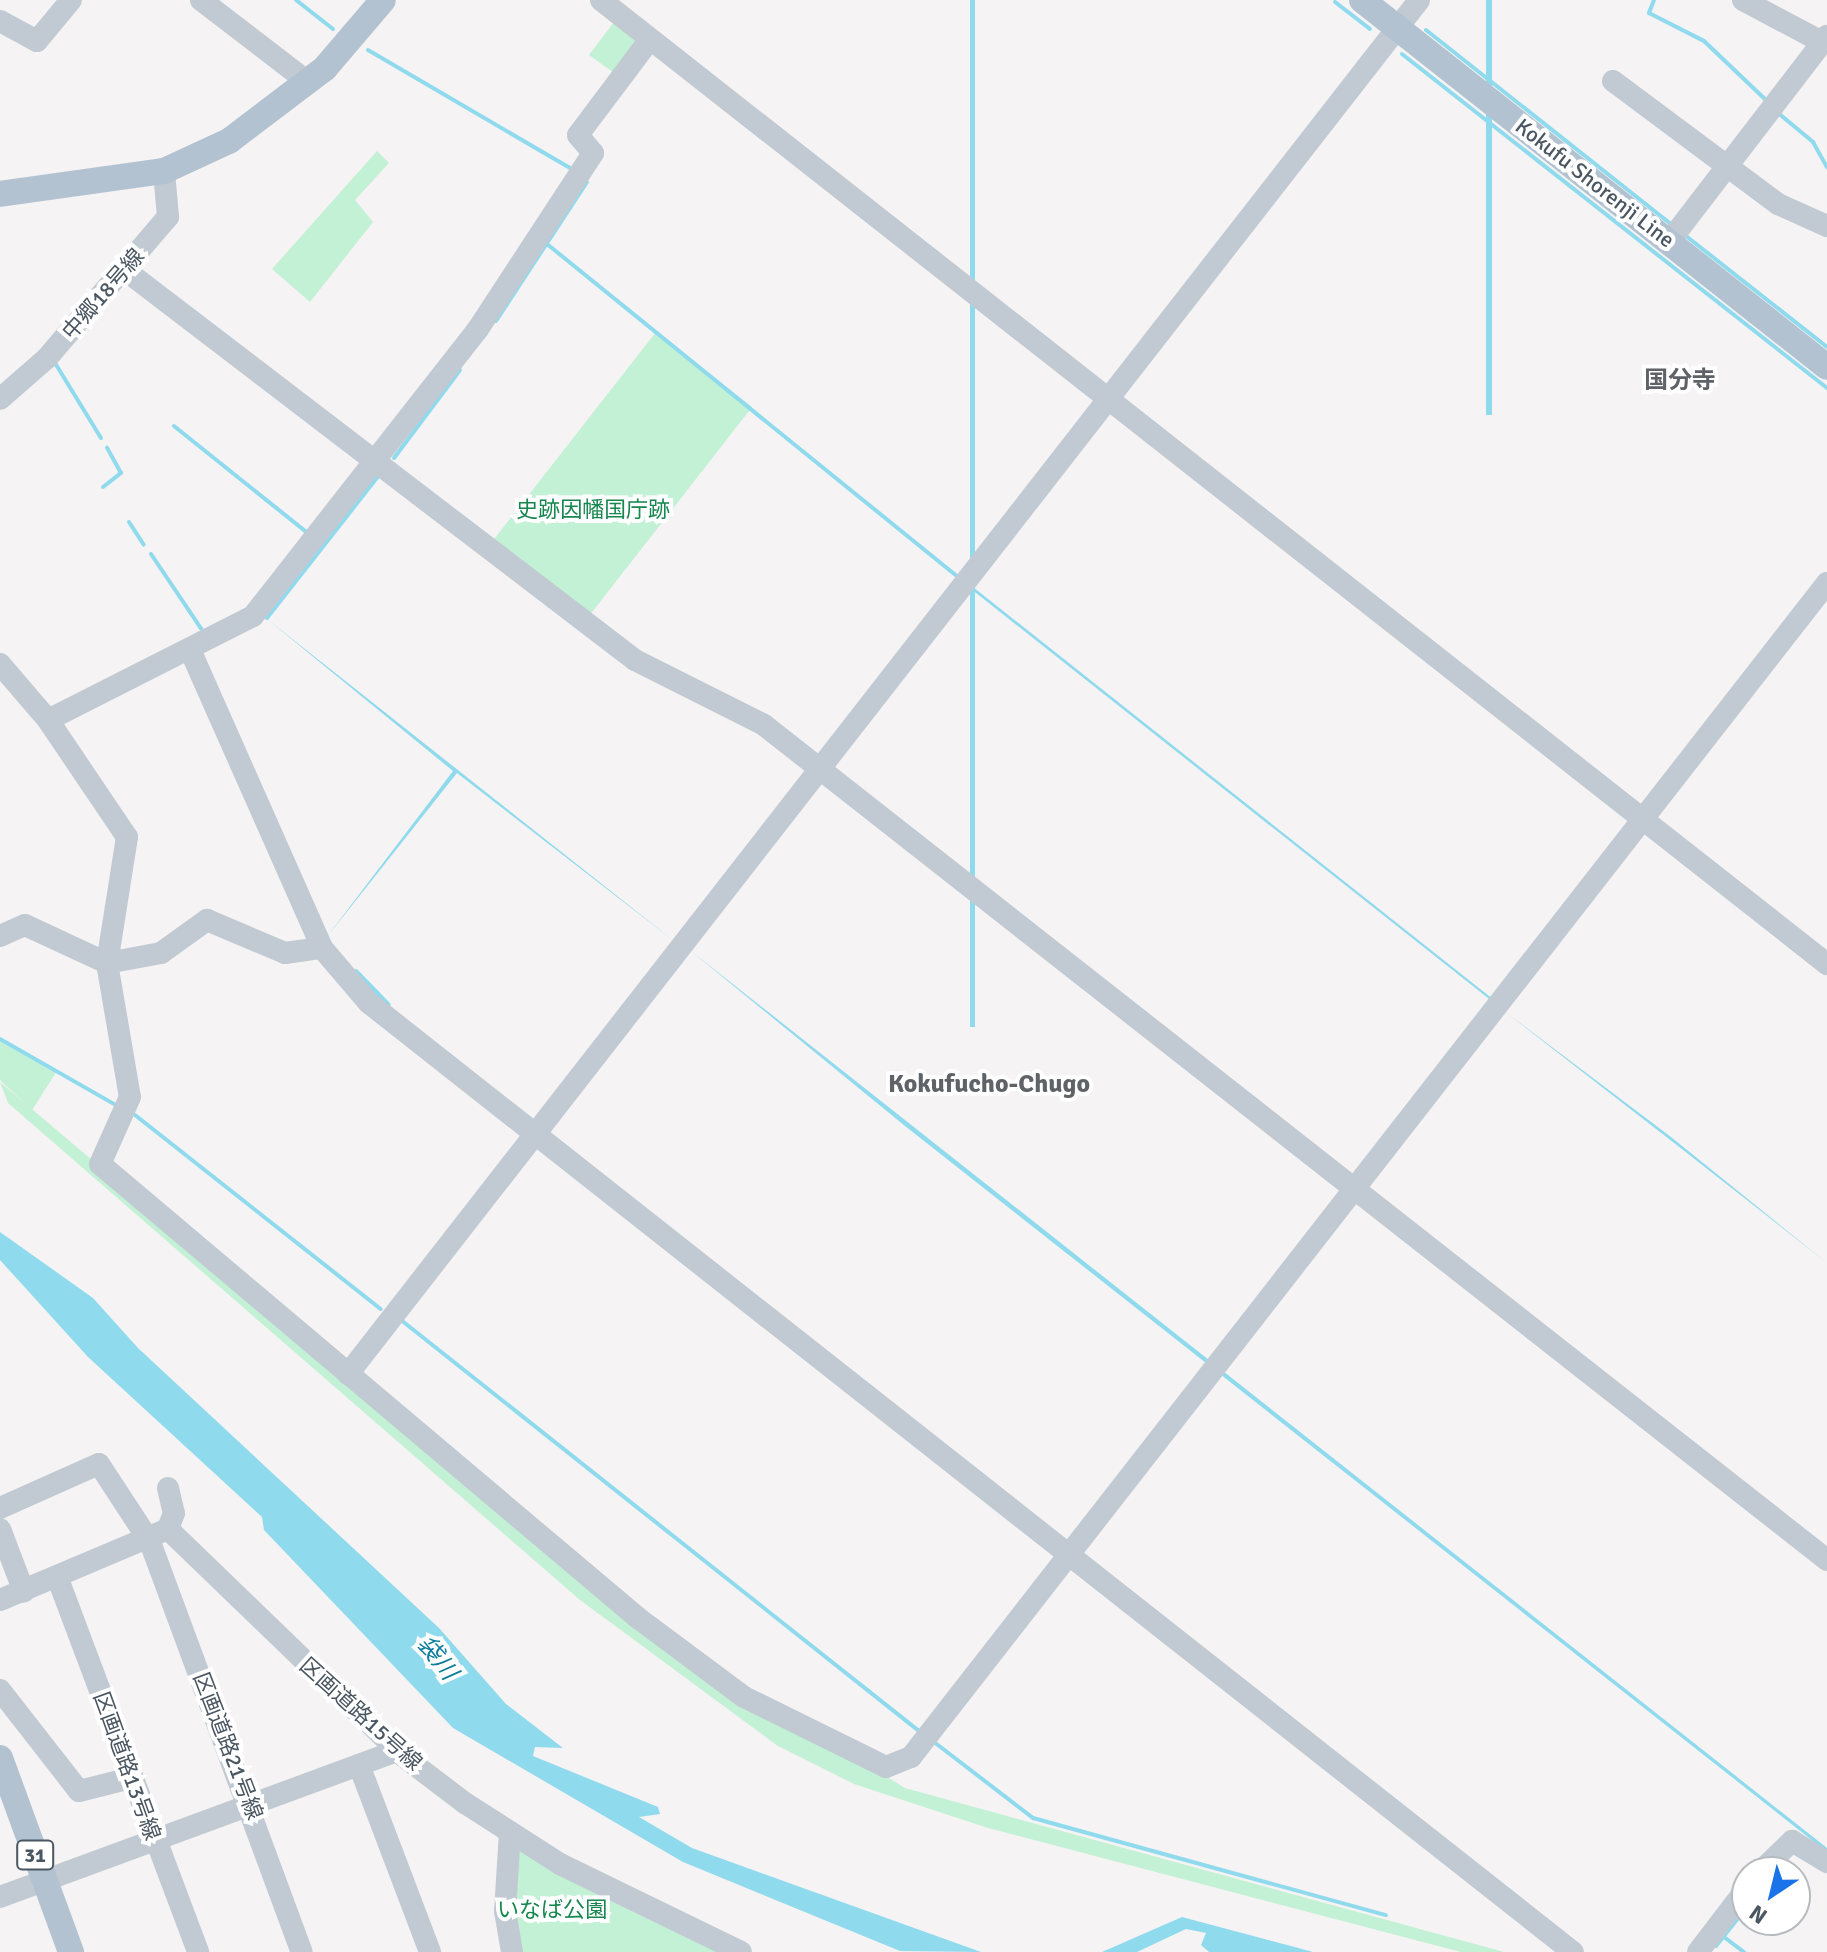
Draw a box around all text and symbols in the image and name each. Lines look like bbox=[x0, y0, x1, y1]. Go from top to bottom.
street label: Kokufu Shorenji Line bbox=[1510, 113, 1680, 253]
street label: 中郷18号線 bbox=[56, 243, 150, 345]
district label: 国分寺 bbox=[1644, 367, 1716, 395]
park label: 史跡因幡国庁跡 bbox=[516, 497, 670, 523]
district label: Kokufucho-Chugo bbox=[888, 1069, 1090, 1101]
water label: 袋川 bbox=[411, 1630, 463, 1686]
street label: 区画道路15号線 bbox=[294, 1652, 428, 1776]
street label: 区画道路21号線 bbox=[188, 1669, 268, 1823]
street label: 区画道路13号線 bbox=[88, 1688, 166, 1844]
road number: 31 bbox=[15, 1839, 55, 1871]
north arrow bbox=[1731, 1856, 1811, 1936]
park label: いなば公園 bbox=[497, 1897, 607, 1923]
text: N bbox=[1744, 1899, 1772, 1930]

